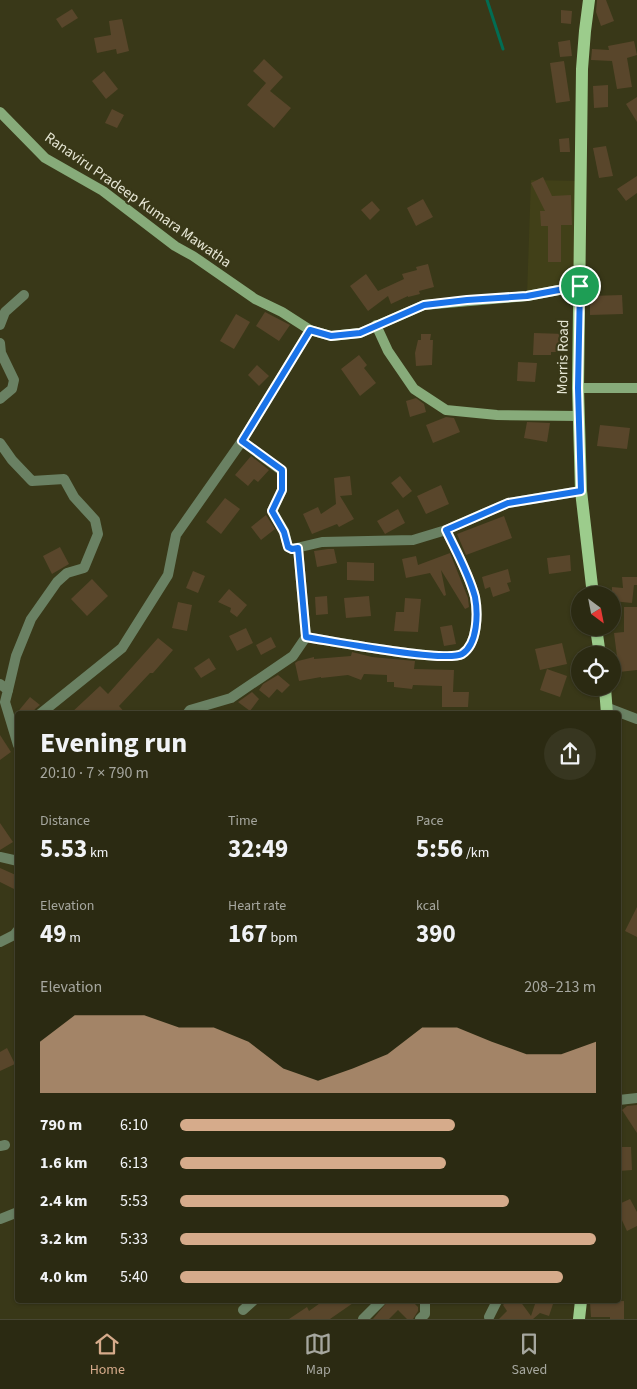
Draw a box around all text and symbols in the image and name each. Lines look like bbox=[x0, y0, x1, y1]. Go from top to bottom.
street label: Ranaviru Pradeep Kumara Mawatha bbox=[40, 127, 236, 273]
pin bbox=[559, 265, 601, 307]
icon: arrive bbox=[566, 272, 594, 300]
street label: Morris Road bbox=[552, 320, 574, 394]
north arrow bbox=[571, 586, 621, 636]
map controls bbox=[571, 586, 621, 696]
button: locate bbox=[571, 646, 621, 696]
text: Evening run bbox=[40, 723, 187, 763]
button: share bbox=[544, 728, 596, 780]
text: 20:10 · 7 × 790 m bbox=[40, 762, 149, 784]
text: Distance bbox=[40, 811, 90, 831]
text: Time bbox=[228, 811, 258, 831]
text: Pace bbox=[416, 811, 443, 831]
text: 5.53 bbox=[40, 831, 87, 867]
text: 32:49 bbox=[228, 831, 288, 867]
text: 5:56 bbox=[416, 831, 463, 867]
text: km bbox=[87, 843, 108, 863]
text: /km bbox=[463, 843, 489, 863]
text: Elevation bbox=[40, 896, 95, 916]
text: Heart rate bbox=[228, 896, 286, 916]
text: kcal bbox=[416, 896, 440, 916]
text: 49 bbox=[40, 916, 66, 952]
text: 167 bbox=[228, 916, 268, 952]
text: 390 bbox=[416, 916, 456, 952]
text: m bbox=[66, 928, 81, 948]
text: bpm bbox=[268, 928, 298, 948]
text: Elevation bbox=[40, 976, 102, 998]
text: 208–213 m bbox=[524, 976, 596, 998]
text: 790 m bbox=[40, 1114, 82, 1136]
text: 6:10 bbox=[120, 1114, 148, 1136]
text: 1.6 km bbox=[40, 1152, 87, 1174]
text: 6:13 bbox=[120, 1152, 148, 1174]
text: 2.4 km bbox=[40, 1190, 87, 1212]
text: 5:53 bbox=[120, 1190, 148, 1212]
text: 3.2 km bbox=[40, 1228, 87, 1250]
text: 5:33 bbox=[120, 1228, 148, 1250]
text: 4.0 km bbox=[40, 1266, 87, 1288]
text: 5:40 bbox=[120, 1266, 148, 1288]
tab: Home bbox=[90, 1330, 125, 1380]
tab: Map bbox=[304, 1330, 332, 1380]
tab: Saved bbox=[512, 1330, 547, 1380]

